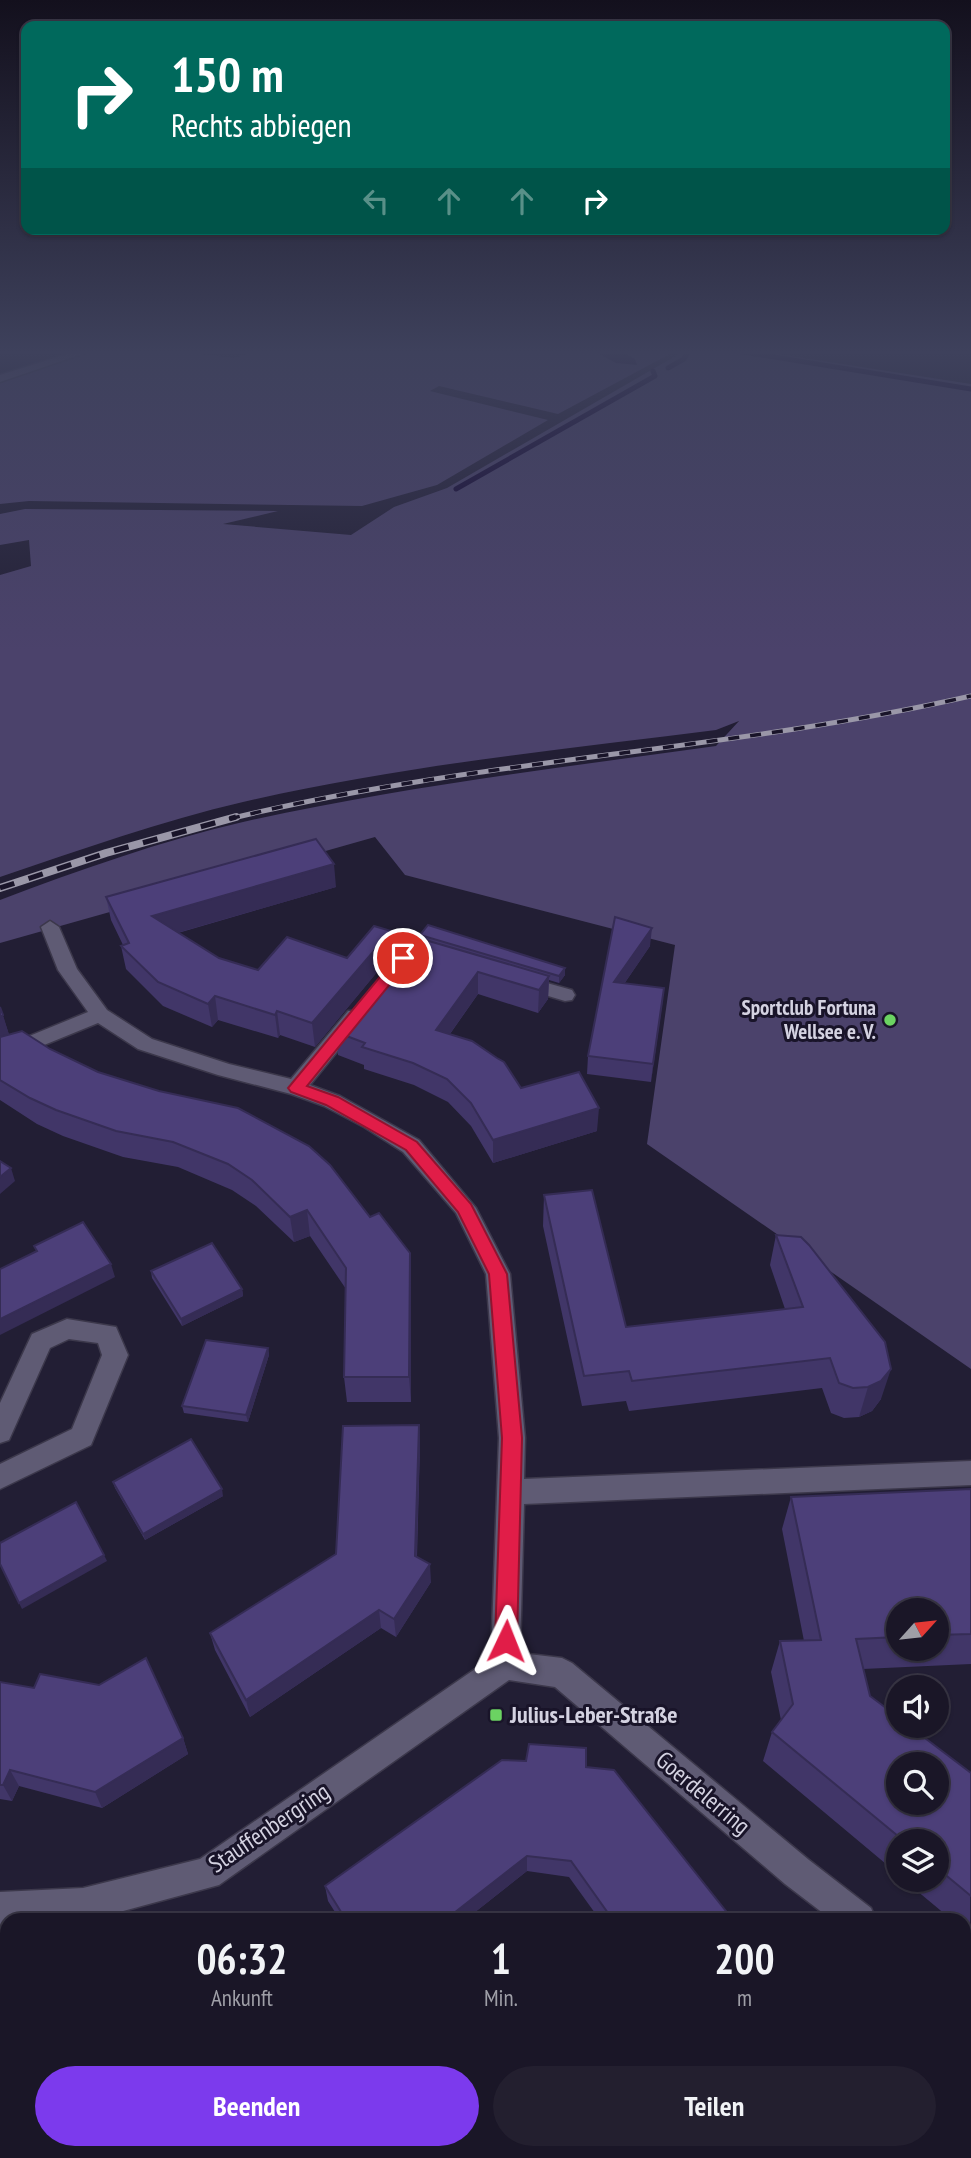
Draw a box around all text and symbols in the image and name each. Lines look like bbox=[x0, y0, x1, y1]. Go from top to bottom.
text: 150 m bbox=[171, 42, 284, 106]
icon: right bbox=[56, 49, 147, 140]
text: Rechts abbiegen bbox=[171, 104, 352, 146]
icon: left bbox=[357, 182, 395, 220]
icon: ahead bbox=[430, 182, 468, 220]
icon: ahead bbox=[503, 182, 541, 220]
icon: right bbox=[576, 182, 614, 220]
pin bbox=[373, 928, 433, 988]
icon: arrive bbox=[384, 939, 422, 977]
place label: Sportclub Fortuna Wellsee e. V. bbox=[741, 994, 876, 1045]
marker: Sportclub Fortuna Wellsee e. V. bbox=[882, 1012, 898, 1028]
north arrow bbox=[886, 1598, 948, 1661]
map controls bbox=[886, 1598, 949, 1892]
position arrow bbox=[469, 1604, 543, 1678]
button: sound bbox=[886, 1675, 949, 1738]
place label: Julius-Leber-Straße bbox=[509, 1699, 678, 1730]
marker: Julius-Leber-Straße bbox=[488, 1707, 504, 1723]
street label: Goerdelerring bbox=[650, 1744, 757, 1841]
button: search bbox=[886, 1752, 949, 1815]
street label: Stauffenbergring bbox=[202, 1776, 335, 1879]
button: layers bbox=[886, 1829, 949, 1892]
text: 06:32 bbox=[197, 1931, 287, 1986]
text: 1 bbox=[491, 1931, 511, 1986]
text: 200 bbox=[714, 1931, 774, 1986]
text: Ankunft bbox=[211, 1983, 273, 2012]
text: Min. bbox=[484, 1983, 518, 2012]
text: m bbox=[737, 1983, 752, 2012]
button: Beenden bbox=[35, 2066, 479, 2146]
button: Teilen bbox=[493, 2066, 936, 2146]

